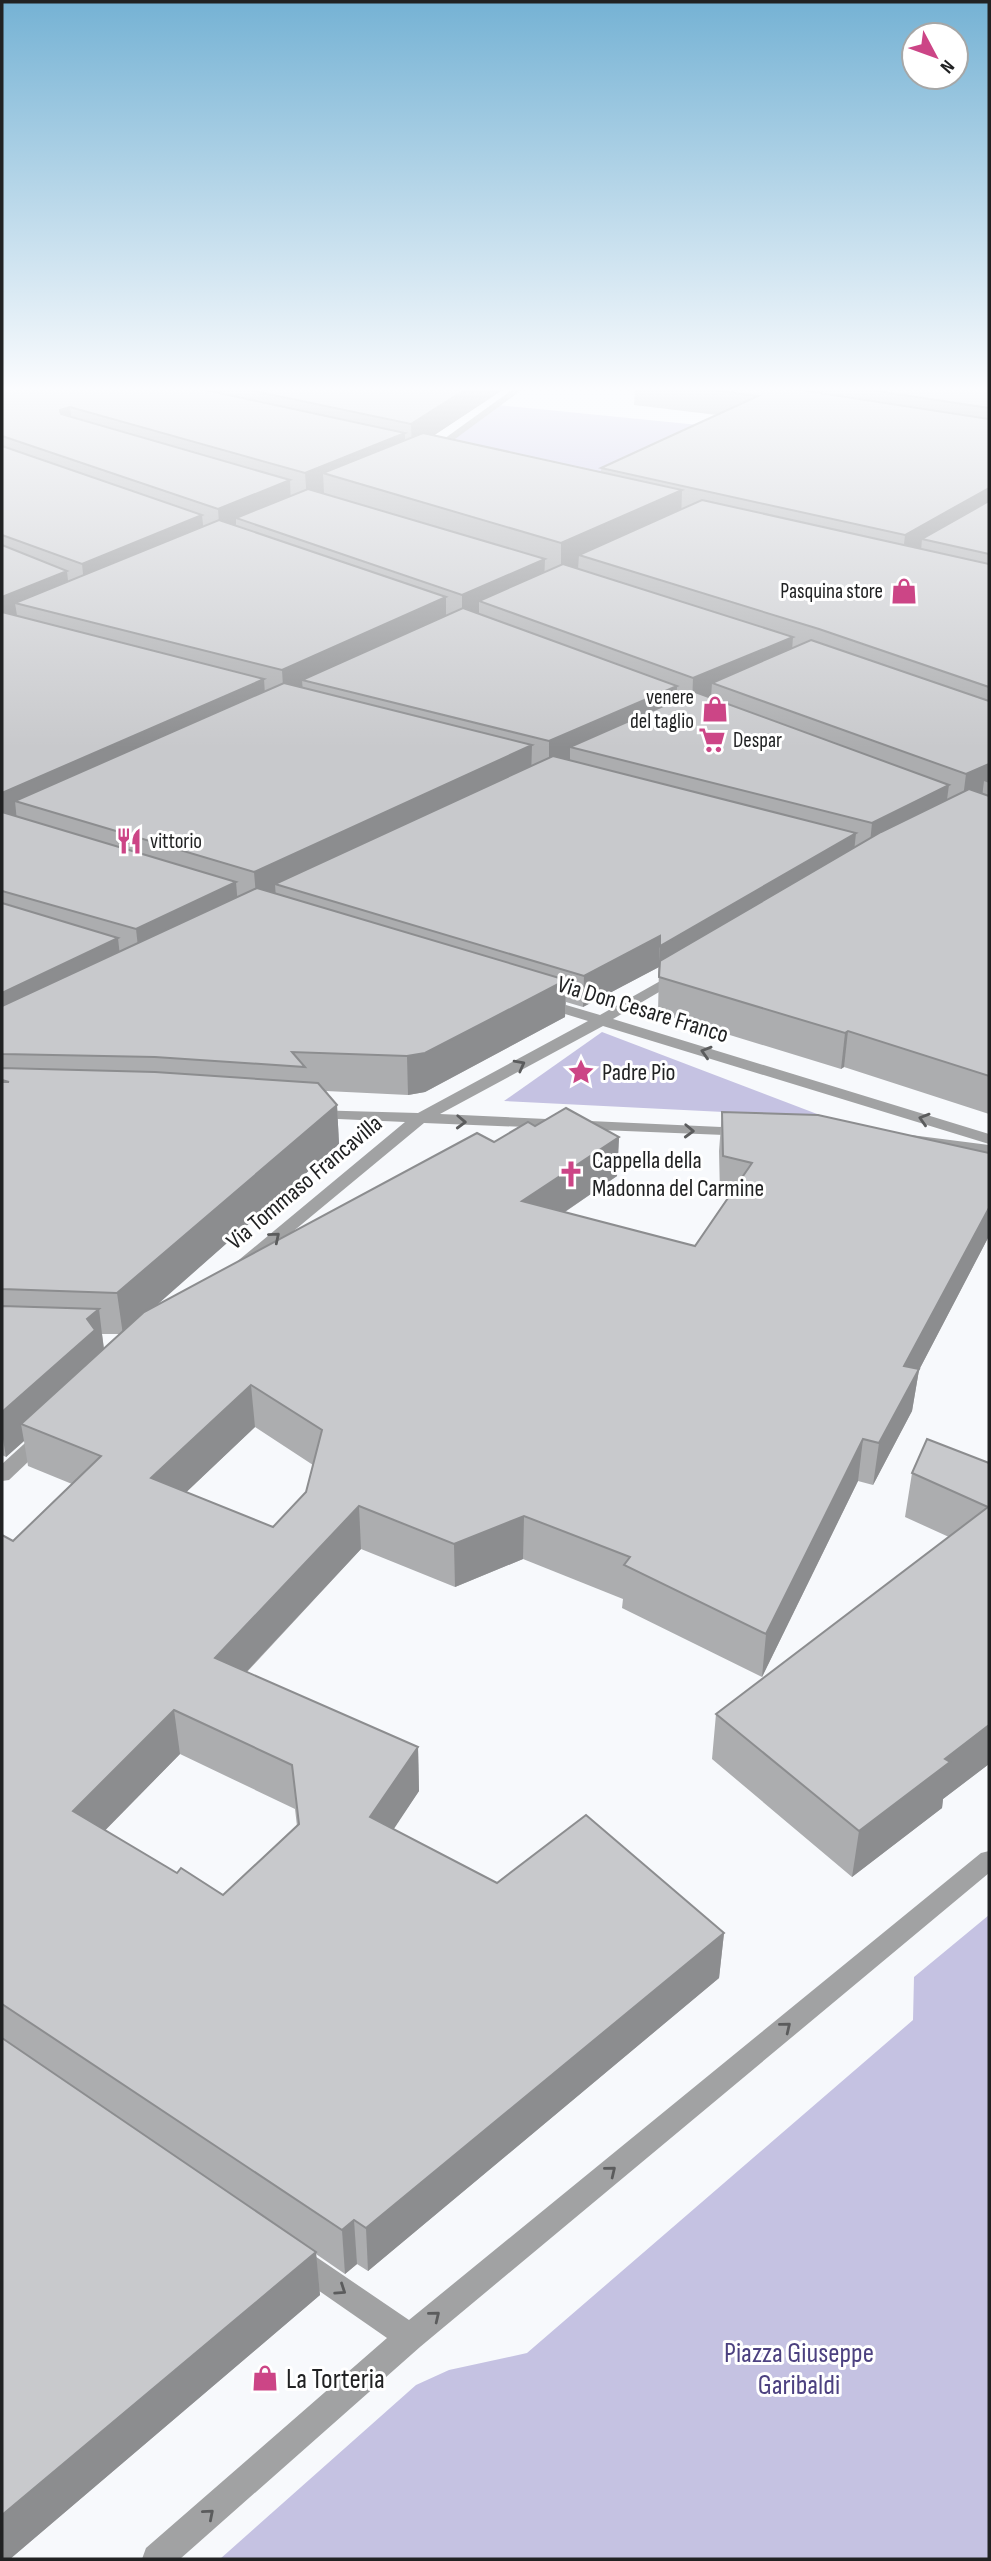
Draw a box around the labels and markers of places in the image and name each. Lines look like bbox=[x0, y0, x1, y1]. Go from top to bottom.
shop icon: Pasquina store bbox=[889, 576, 919, 606]
place label: Pasquina store bbox=[780, 579, 883, 604]
place label: venere del taglio bbox=[630, 685, 694, 734]
shop icon: venere del taglio bbox=[700, 694, 730, 724]
supermarket icon: Despar bbox=[697, 725, 727, 755]
place label: Despar bbox=[733, 728, 782, 753]
restaurant icon: vittorio bbox=[114, 826, 144, 856]
place label: vittorio bbox=[150, 829, 202, 854]
place icon: Padre Pio bbox=[566, 1057, 596, 1087]
place label: Padre Pio bbox=[602, 1058, 676, 1087]
place label: Cappella della Madonna del Carmine bbox=[592, 1146, 764, 1203]
church icon: Cappella della Madonna del Carmine bbox=[556, 1159, 586, 1189]
shop icon: La Torteria bbox=[250, 2363, 280, 2393]
place label: La Torteria bbox=[286, 2363, 385, 2396]

